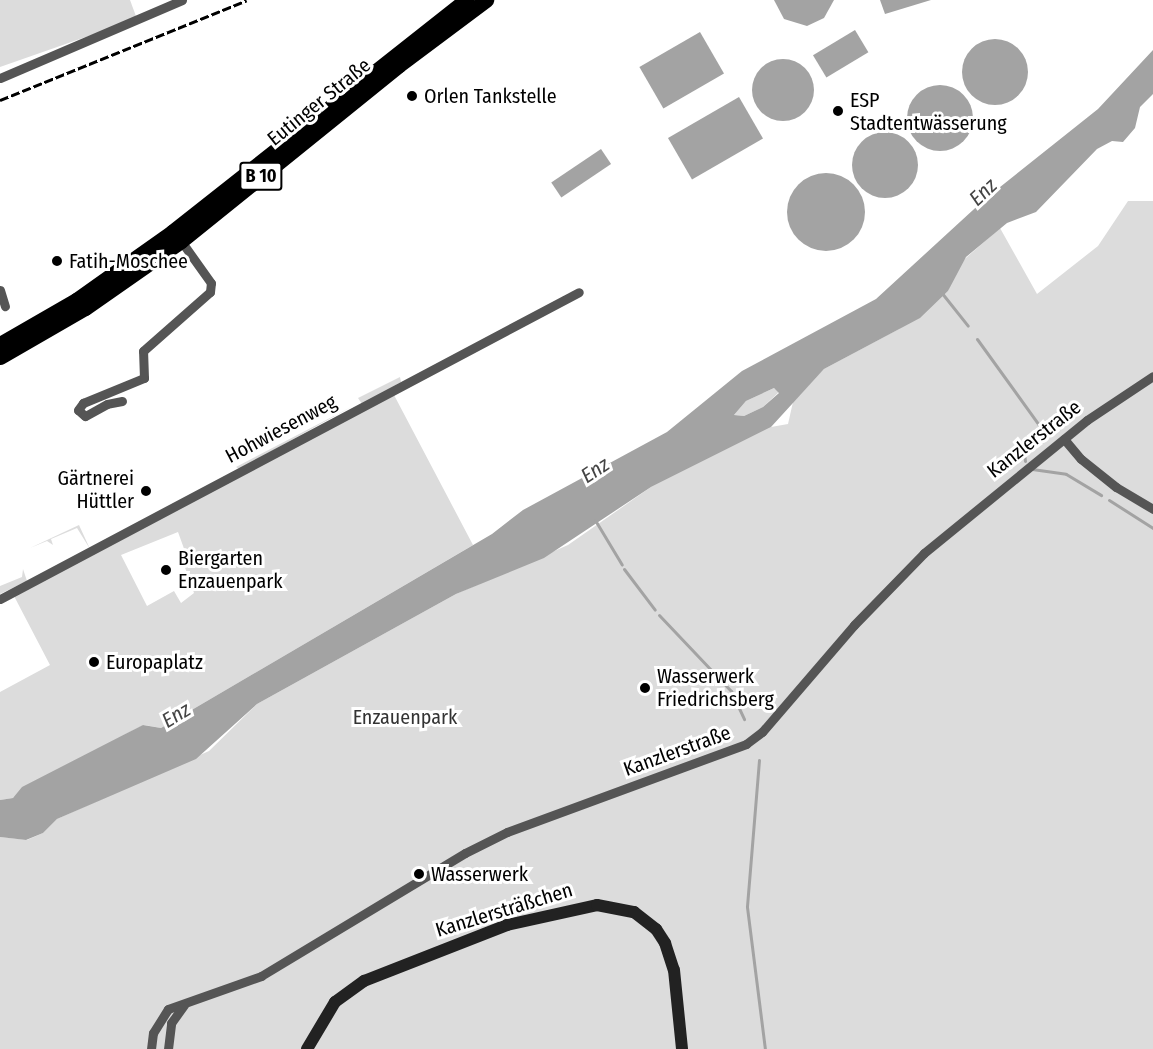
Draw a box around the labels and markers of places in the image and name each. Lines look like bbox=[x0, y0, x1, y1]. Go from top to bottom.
place label: Orlen Tankstelle bbox=[424, 84, 557, 108]
place label: ESP Stadtentwässerung bbox=[850, 88, 1007, 135]
marker: Orlen Tankstelle bbox=[405, 89, 419, 103]
marker: ESP Stadtentwässerung bbox=[831, 104, 845, 118]
place label: Fatih-Moschee bbox=[69, 249, 188, 273]
marker: Fatih-Moschee bbox=[50, 254, 64, 268]
place label: Gärtnerei Hüttler bbox=[57, 467, 134, 514]
marker: Gärtnerei Hüttler bbox=[139, 484, 153, 498]
place label: Biergarten Enzauenpark bbox=[178, 546, 283, 593]
marker: Biergarten Enzauenpark bbox=[159, 563, 173, 577]
place label: Europaplatz bbox=[106, 650, 203, 674]
marker: Europaplatz bbox=[87, 655, 101, 669]
place label: Wasserwerk Friedrichsberg bbox=[657, 664, 774, 711]
marker: Wasserwerk Friedrichsberg bbox=[638, 681, 652, 695]
place label: Wasserwerk bbox=[431, 862, 528, 886]
marker: Wasserwerk bbox=[412, 867, 426, 881]

